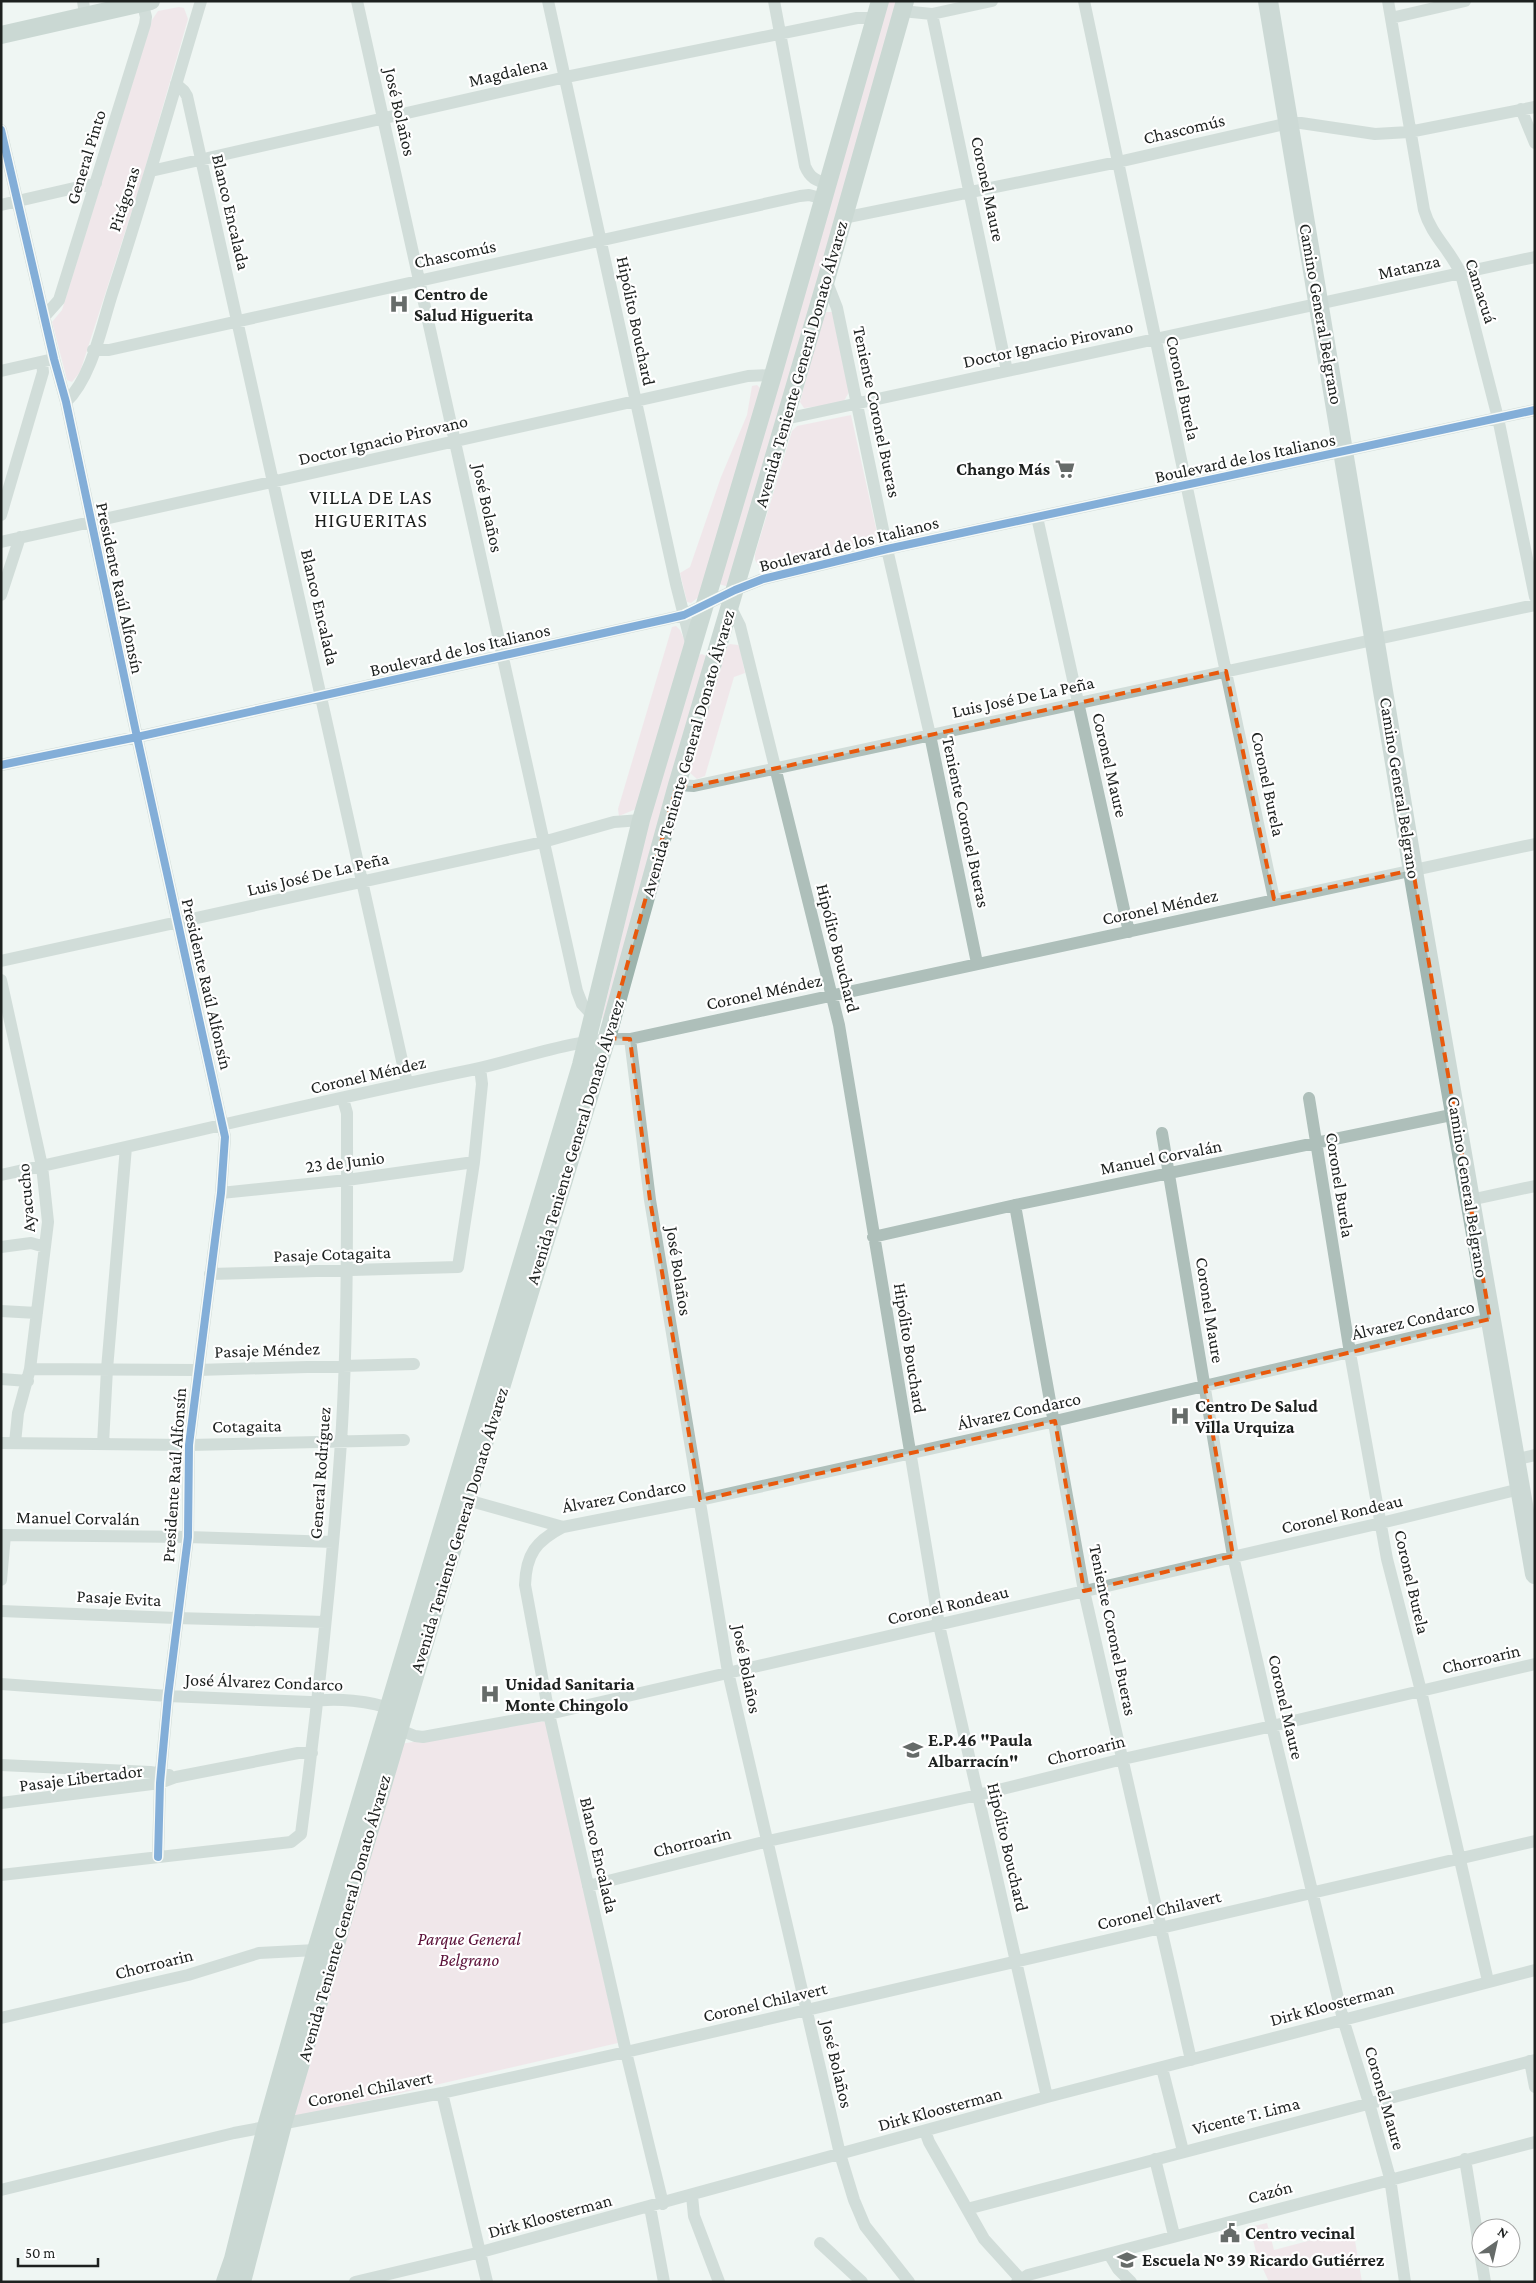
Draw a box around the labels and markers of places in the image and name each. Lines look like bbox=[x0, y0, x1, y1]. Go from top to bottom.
place label: Centro de Salud Higuerita bbox=[414, 284, 534, 325]
hospital icon: Centro de Salud Higuerita bbox=[388, 293, 410, 315]
supermarket icon: Chango Más bbox=[1054, 458, 1076, 480]
place label: Chango Más bbox=[956, 459, 1050, 479]
place label: Centro De Salud Villa Urquiza bbox=[1194, 1396, 1318, 1437]
hospital icon: Centro De Salud Villa Urquiza bbox=[1169, 1405, 1191, 1427]
place label: Unidad Sanitaria Monte Chingolo bbox=[505, 1674, 635, 1715]
hospital icon: Unidad Sanitaria Monte Chingolo bbox=[479, 1683, 501, 1705]
place label: E.P.46 "Paula Albarracín" bbox=[927, 1730, 1032, 1771]
school or university icon: E.P.46 "Paula Albarracín" bbox=[902, 1739, 924, 1761]
public building icon: Centro vecinal bbox=[1219, 2222, 1241, 2244]
place label: Centro vecinal bbox=[1245, 2223, 1355, 2243]
school or university icon: Escuela Nº 39 Ricardo Gutiérrez bbox=[1116, 2249, 1138, 2271]
place label: Escuela Nº 39 Ricardo Gutiérrez bbox=[1142, 2250, 1384, 2270]

